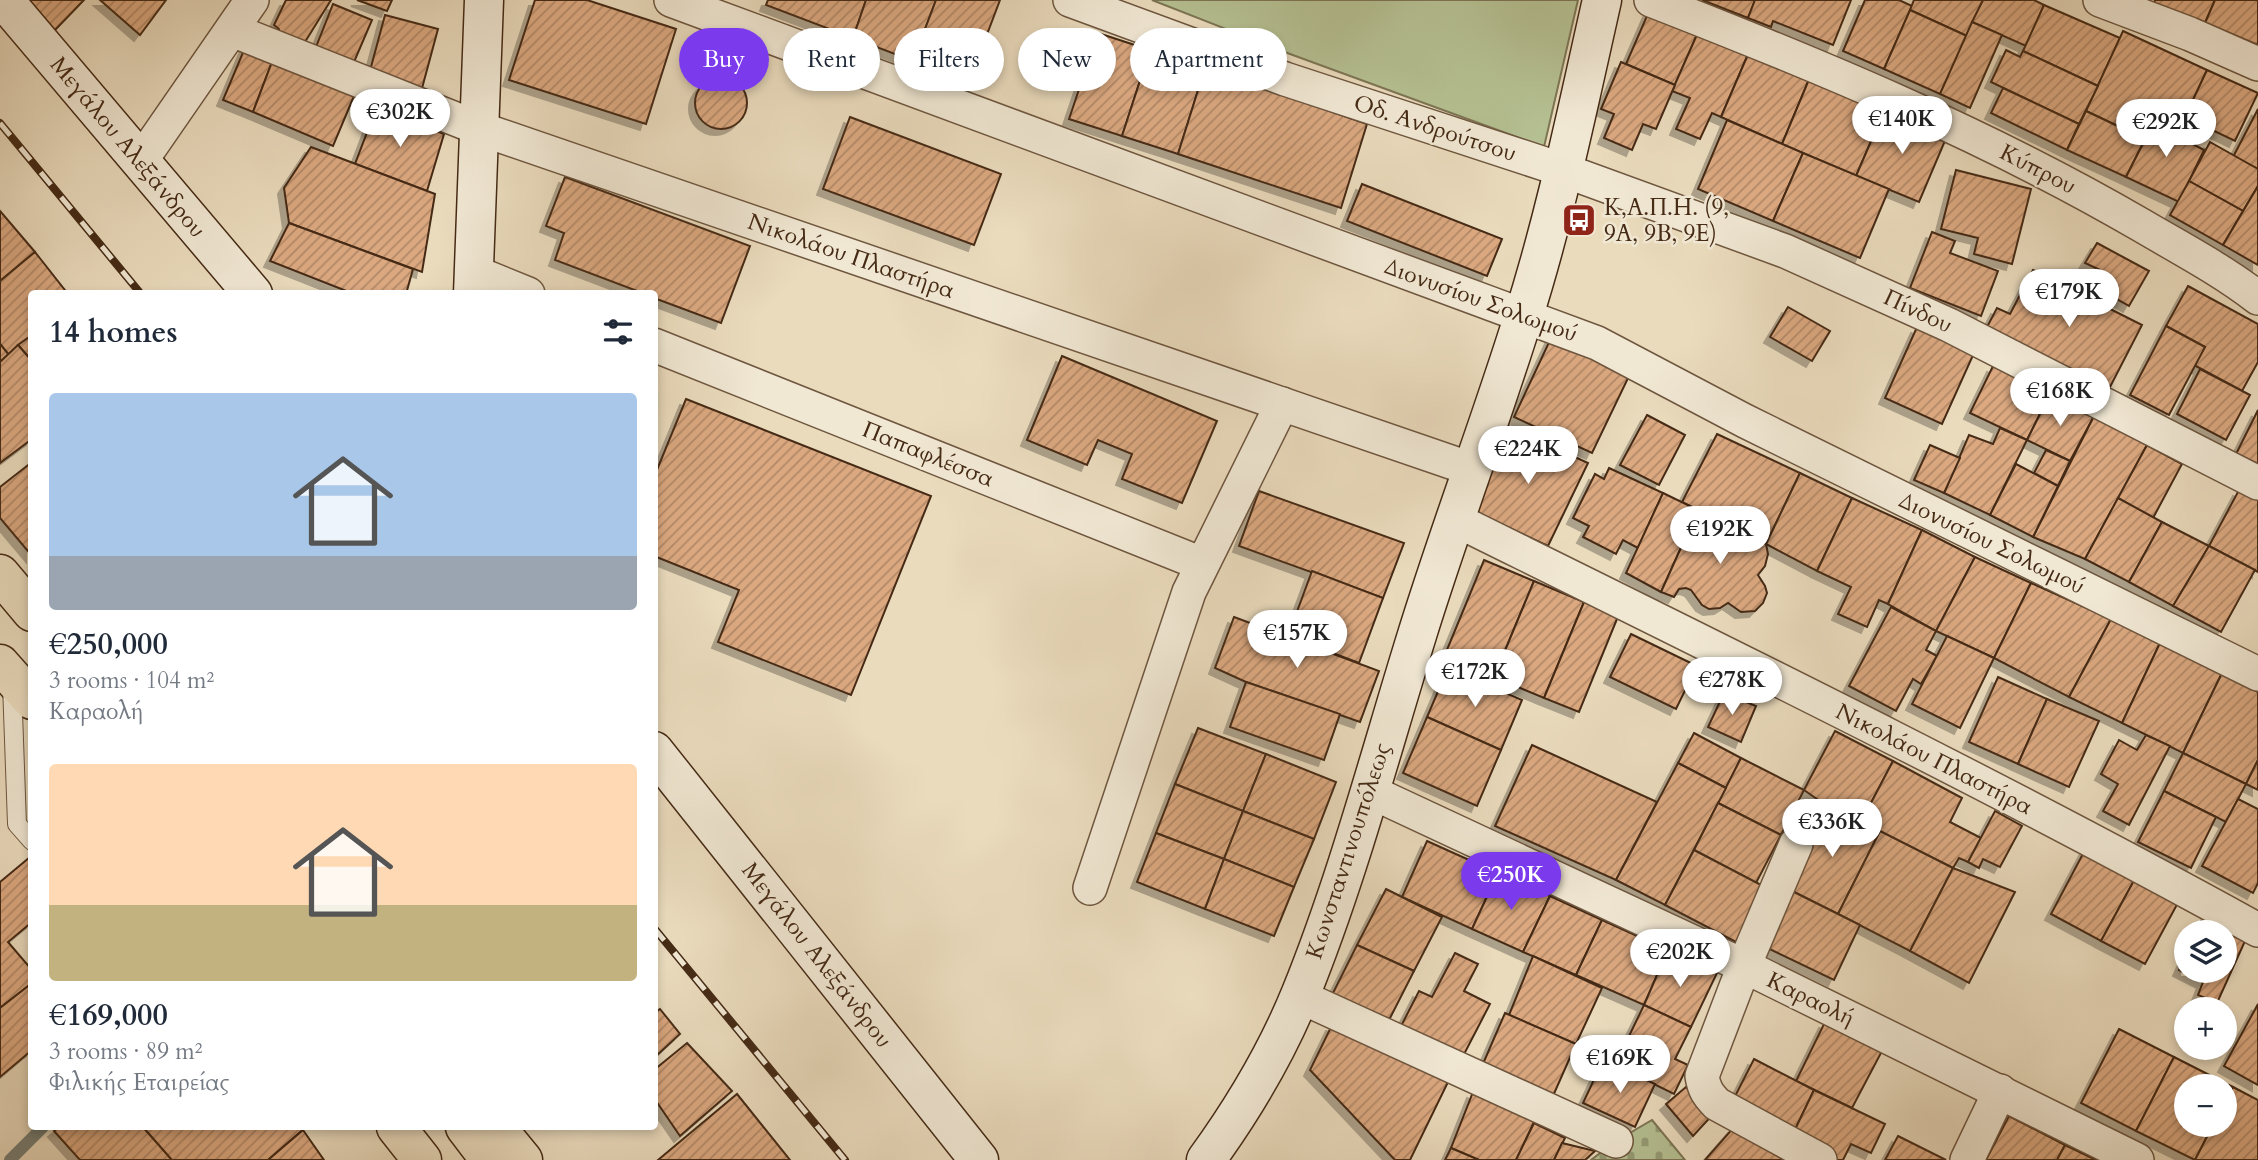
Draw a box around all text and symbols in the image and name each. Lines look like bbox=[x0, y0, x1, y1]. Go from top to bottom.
chip: Buy bbox=[679, 28, 769, 91]
chip: Rent bbox=[783, 28, 880, 91]
chip: Filters bbox=[894, 28, 1004, 91]
chip: New bbox=[1018, 28, 1116, 91]
chip: Apartment bbox=[1130, 28, 1287, 91]
street label: Μεγάλου Αλεξάνδρου bbox=[43, 50, 213, 244]
street label: Οδ. Ανδρούτσου bbox=[1350, 87, 1520, 169]
pin: €302K bbox=[351, 90, 449, 149]
text: €302K bbox=[366, 96, 434, 127]
pin: €140K bbox=[1853, 96, 1951, 156]
pin: €292K bbox=[2117, 100, 2215, 159]
text: €140K bbox=[1868, 103, 1936, 134]
text: €292K bbox=[2132, 106, 2200, 137]
street label: Κύπρου bbox=[1995, 137, 2081, 201]
place label: Κ,Α.Π.Η. (9, 9Α, 9Β, 9Ε) bbox=[1604, 192, 1729, 249]
bus stop icon: Κ,Α.Π.Η. (9, 9Α, 9Β, 9Ε) bbox=[1560, 201, 1598, 239]
street label: Νικολάου Πλαστήρα bbox=[744, 206, 959, 306]
street label: Διονυσίου Σολωμού bbox=[1380, 251, 1582, 349]
pin: €179K bbox=[2020, 270, 2118, 329]
text: €179K bbox=[2035, 276, 2103, 307]
street label: Πίνδου bbox=[1879, 282, 1957, 340]
text: 14 homes bbox=[49, 312, 178, 353]
icon: filters bbox=[599, 313, 637, 351]
pin: €168K bbox=[2011, 368, 2109, 428]
text: €168K bbox=[2026, 375, 2094, 406]
street label: Παπαφλέσσα bbox=[858, 414, 998, 494]
pin: €224K bbox=[1479, 426, 1577, 486]
text: €224K bbox=[1494, 433, 1562, 464]
icon: home bbox=[280, 438, 406, 564]
street label: Διονυσίου Σολωμού bbox=[1894, 485, 2090, 601]
pin: €192K bbox=[1671, 506, 1769, 566]
text: €192K bbox=[1686, 513, 1754, 544]
pin: €157K bbox=[1248, 610, 1346, 670]
text: €157K bbox=[1263, 617, 1331, 648]
text: €250,000 bbox=[49, 624, 168, 665]
pin: €172K bbox=[1426, 650, 1524, 709]
text: €172K bbox=[1441, 656, 1509, 687]
pin: €278K bbox=[1683, 658, 1781, 717]
text: €278K bbox=[1698, 664, 1766, 695]
text: 3 rooms · 104 m² bbox=[49, 665, 214, 696]
text: Καραολή bbox=[49, 696, 144, 727]
street label: Νικολάου Πλαστήρα bbox=[1830, 696, 2038, 822]
street label: Κωνσταντινουπόλεως bbox=[1298, 739, 1398, 963]
pin: €336K bbox=[1783, 800, 1881, 859]
text: €336K bbox=[1798, 806, 1866, 837]
icon: home bbox=[280, 809, 406, 935]
pin: €250K bbox=[1462, 852, 1560, 912]
street label: Μεγάλου Αλεξάνδρου bbox=[735, 856, 899, 1054]
text: €250K bbox=[1477, 859, 1545, 890]
map controls bbox=[2174, 920, 2237, 1137]
button: layers bbox=[2174, 920, 2237, 983]
pin: €202K bbox=[1631, 930, 1729, 989]
text: €202K bbox=[1646, 936, 1714, 967]
street label: Καραολή bbox=[1762, 964, 1860, 1034]
text: €169,000 bbox=[49, 995, 168, 1036]
button: + bbox=[2174, 997, 2237, 1060]
text: 3 rooms · 89 m² bbox=[49, 1036, 202, 1067]
pin: €169K bbox=[1571, 1036, 1669, 1095]
text: €169K bbox=[1586, 1042, 1654, 1073]
text: Φιλικής Εταιρείας bbox=[49, 1067, 229, 1098]
button: − bbox=[2174, 1074, 2237, 1137]

